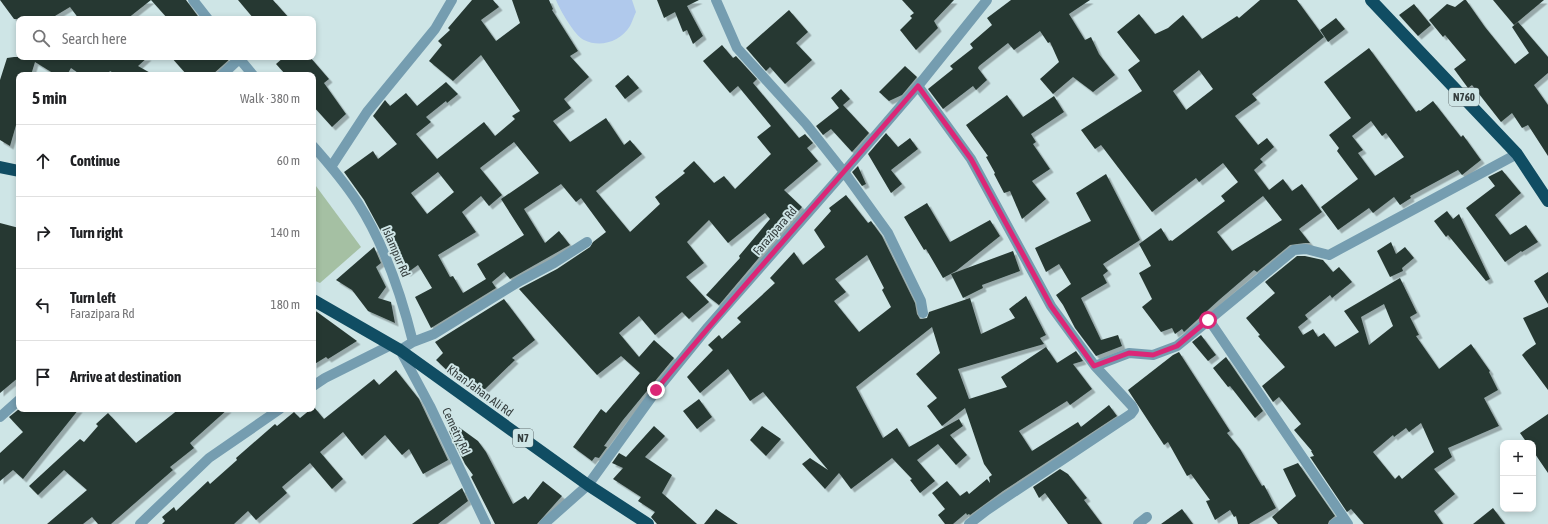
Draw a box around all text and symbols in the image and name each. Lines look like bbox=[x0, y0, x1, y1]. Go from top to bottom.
search box bbox=[16, 16, 316, 60]
icon: search bbox=[30, 27, 52, 49]
text: Search here bbox=[62, 30, 127, 47]
text: 5 min bbox=[32, 88, 67, 108]
road number: N760 bbox=[1449, 88, 1479, 106]
text: Walk · 380 m bbox=[240, 91, 300, 106]
icon: ahead bbox=[32, 150, 54, 172]
text: Continue bbox=[70, 152, 120, 169]
text: 60 m bbox=[277, 153, 300, 168]
street label: Farazipara Rd bbox=[750, 204, 800, 258]
icon: right bbox=[32, 222, 54, 244]
text: Turn right bbox=[70, 224, 123, 241]
text: 140 m bbox=[271, 225, 300, 240]
street label: Islampur Rd bbox=[379, 225, 413, 279]
text: Turn left bbox=[70, 289, 116, 306]
icon: left bbox=[32, 294, 54, 316]
text: 180 m bbox=[271, 297, 300, 312]
text: Farazipara Rd bbox=[70, 306, 135, 321]
route start bbox=[1199, 311, 1217, 329]
street label: Khan Jahan Ali Rd bbox=[444, 362, 516, 420]
icon: arrive bbox=[32, 366, 54, 388]
text: Arrive at destination bbox=[70, 368, 181, 385]
route end bbox=[647, 381, 665, 399]
street label: Cemetry Rd bbox=[439, 405, 473, 457]
road number: N7 bbox=[513, 429, 533, 447]
map controls bbox=[1500, 440, 1536, 512]
button: + bbox=[1500, 440, 1536, 476]
button: − bbox=[1500, 476, 1536, 512]

